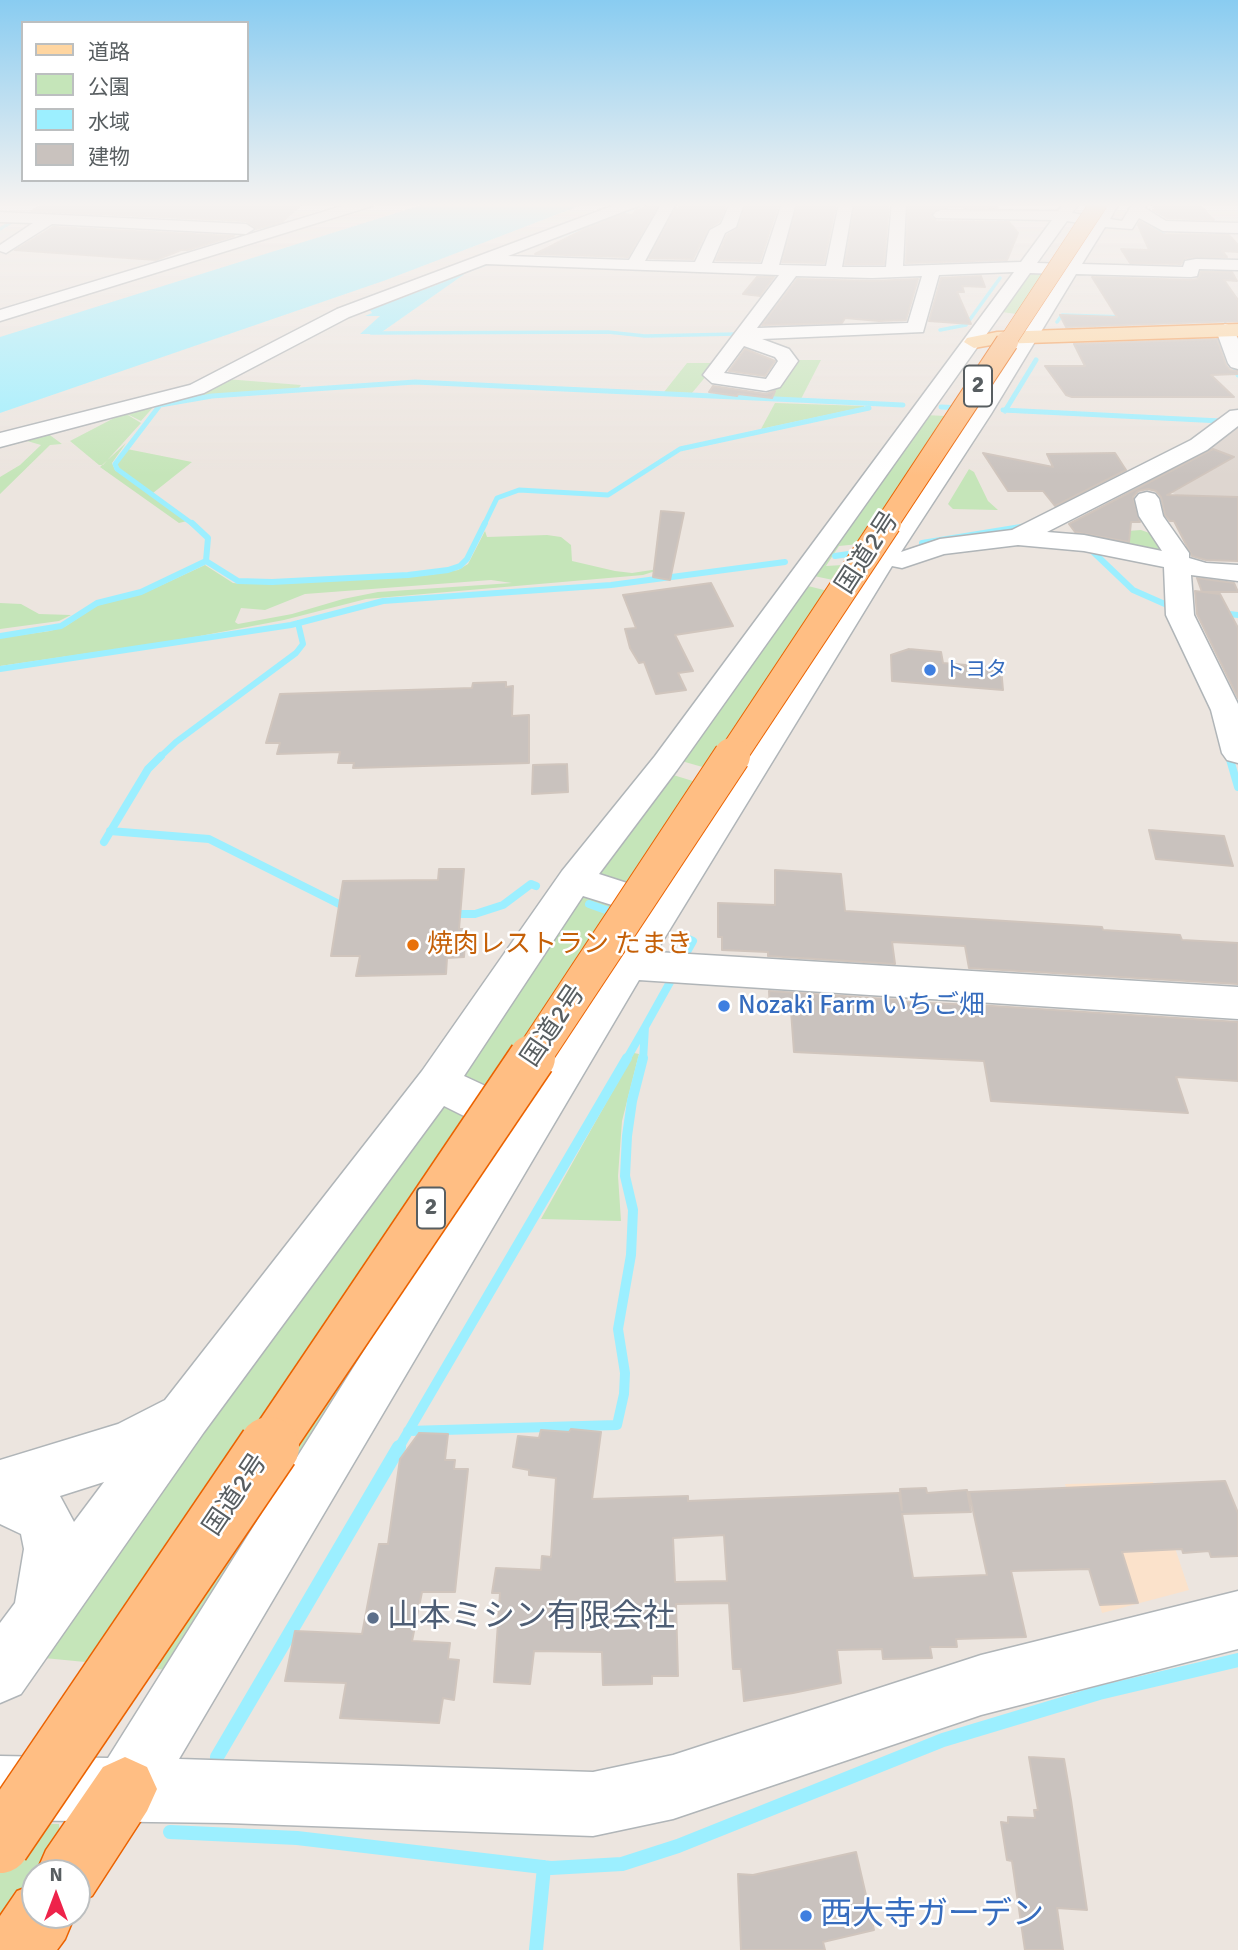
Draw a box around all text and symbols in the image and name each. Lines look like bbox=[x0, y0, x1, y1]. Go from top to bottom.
legend bbox=[21, 21, 248, 182]
text: 道路 bbox=[88, 39, 130, 65]
text: 公園 bbox=[88, 74, 130, 100]
text: 水域 bbox=[88, 109, 130, 135]
text: 建物 bbox=[88, 144, 130, 170]
road number: 2 bbox=[964, 366, 992, 407]
street label: 国道2号 bbox=[830, 506, 906, 600]
place label: トヨタ bbox=[944, 657, 1007, 683]
marker: トヨタ bbox=[922, 662, 938, 678]
place label: 焼肉レストラン たまき bbox=[427, 929, 693, 961]
marker: 焼肉レストラン たまき bbox=[405, 937, 421, 953]
street label: 国道2号 bbox=[515, 979, 593, 1073]
place label: Nozaki Farm いちご畑 bbox=[738, 990, 985, 1022]
marker: Nozaki Farm いちご畑 bbox=[716, 998, 732, 1014]
road number: 2 bbox=[417, 1188, 445, 1228]
street label: 国道2号 bbox=[197, 1448, 275, 1542]
place label: 山本ミシン有限会社 bbox=[387, 1599, 675, 1637]
marker: 山本ミシン有限会社 bbox=[365, 1610, 381, 1626]
north arrow bbox=[21, 1859, 91, 1929]
text: N bbox=[49, 1863, 63, 1887]
place label: 西大寺ガーデン bbox=[820, 1897, 1044, 1935]
marker: 西大寺ガーデン bbox=[798, 1908, 814, 1924]

